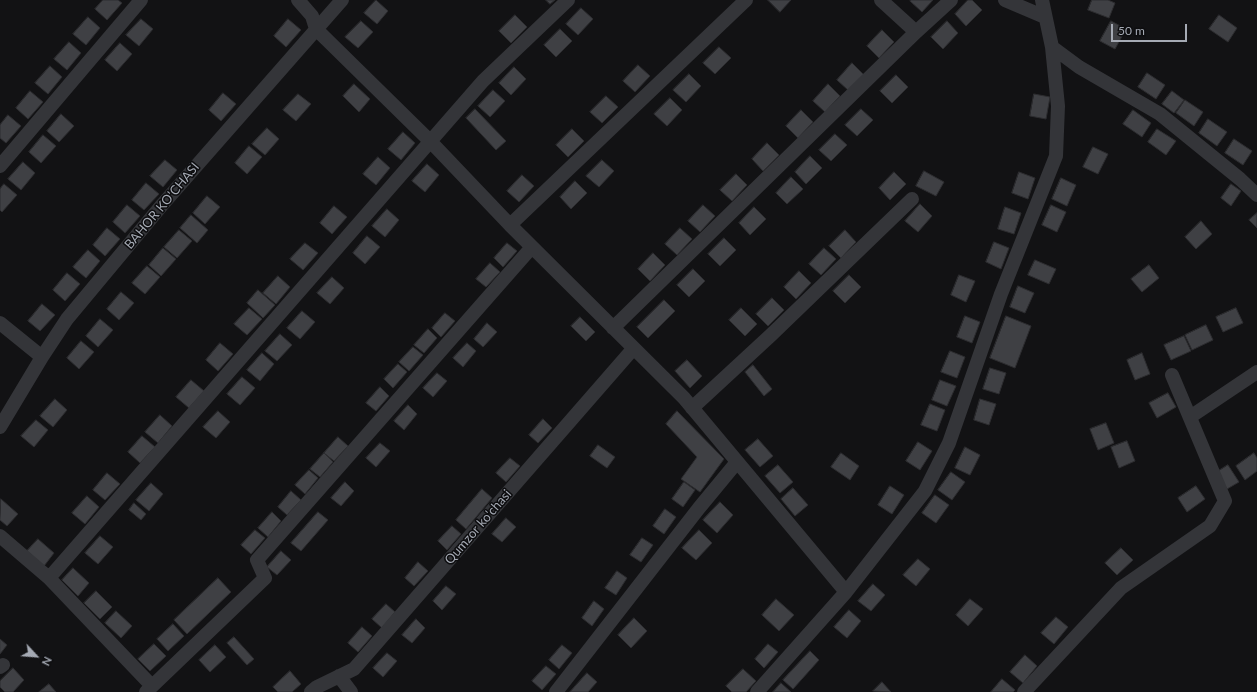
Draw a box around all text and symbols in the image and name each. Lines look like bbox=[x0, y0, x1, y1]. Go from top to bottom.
scale bar bbox=[1113, 16, 1189, 42]
text: 50 m bbox=[1118, 23, 1145, 38]
street label: BAHOR KO'CHASI bbox=[121, 160, 203, 252]
street label: Qumzor ko'chasi bbox=[441, 486, 515, 568]
north arrow bbox=[16, 636, 56, 676]
text: N bbox=[40, 655, 55, 668]

